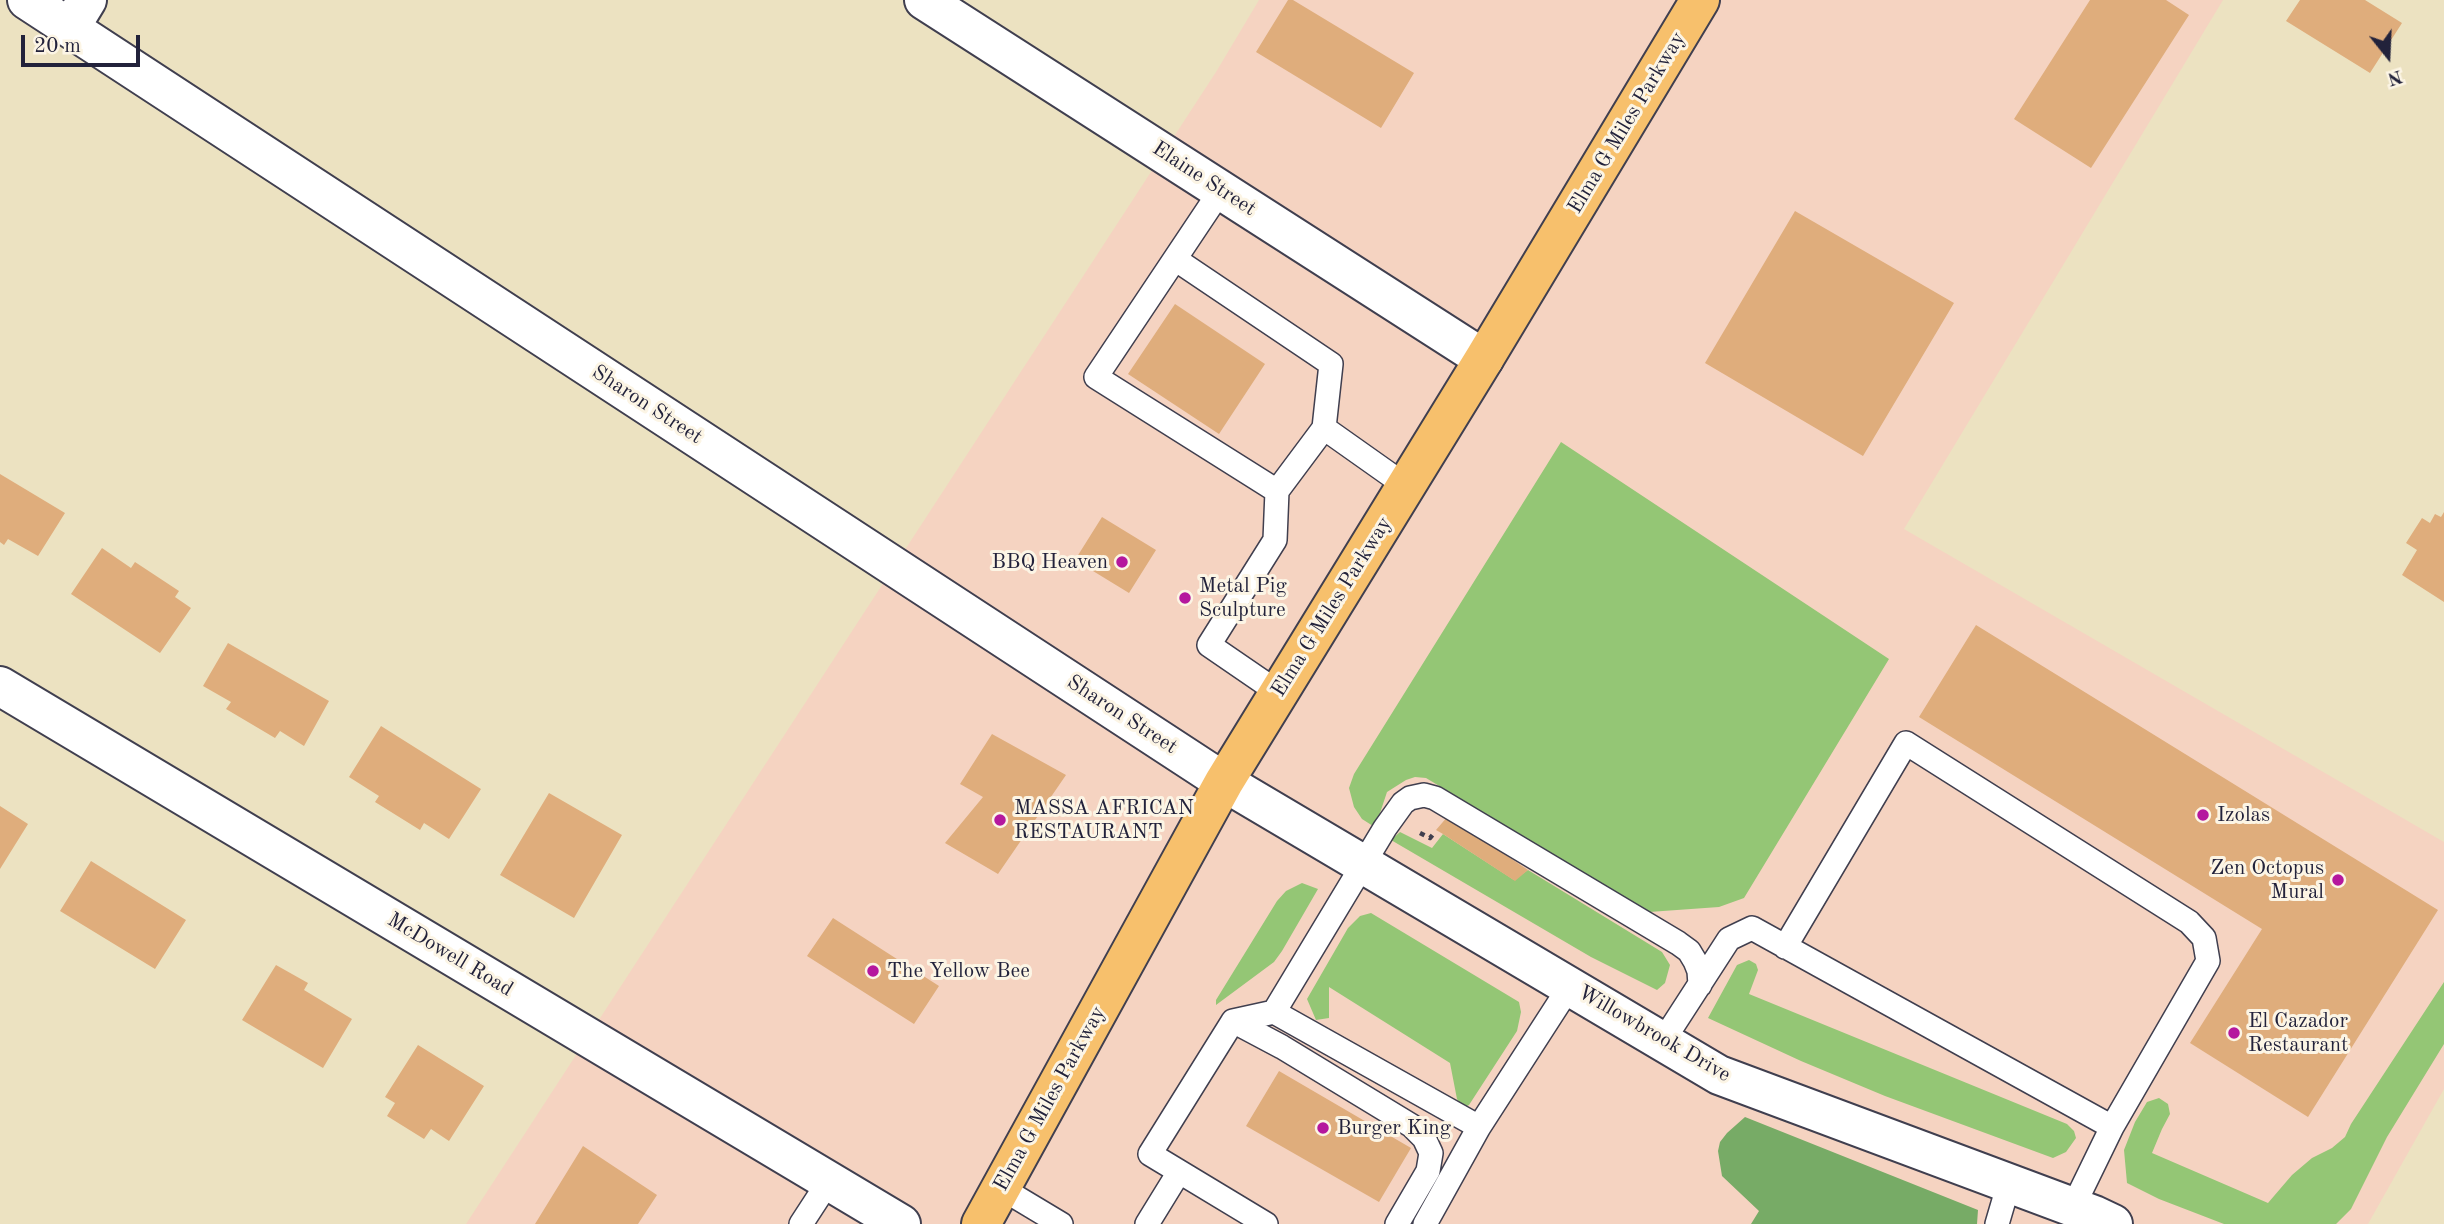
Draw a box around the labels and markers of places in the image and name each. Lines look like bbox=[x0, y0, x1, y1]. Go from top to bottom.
place label: BBQ Heaven bbox=[991, 549, 1108, 575]
marker: BBQ Heaven bbox=[1114, 554, 1130, 570]
place label: Metal Pig Sculpture bbox=[1199, 573, 1287, 623]
marker: Metal Pig Sculpture bbox=[1177, 590, 1193, 606]
place label: MASSA AFRICAN RESTAURANT bbox=[1014, 795, 1194, 845]
place label: Izolas bbox=[2217, 802, 2270, 828]
marker: Izolas bbox=[2195, 807, 2211, 823]
marker: MASSA AFRICAN RESTAURANT bbox=[992, 812, 1008, 828]
place label: Zen Octopus Mural bbox=[2211, 855, 2324, 905]
marker: Zen Octopus Mural bbox=[2330, 872, 2346, 888]
place label: The Yellow Bee bbox=[887, 958, 1030, 984]
marker: The Yellow Bee bbox=[865, 963, 881, 979]
place label: El Cazador Restaurant bbox=[2248, 1008, 2348, 1058]
marker: El Cazador Restaurant bbox=[2226, 1025, 2242, 1041]
place label: Burger King bbox=[1337, 1115, 1451, 1141]
marker: Burger King bbox=[1315, 1120, 1331, 1136]

